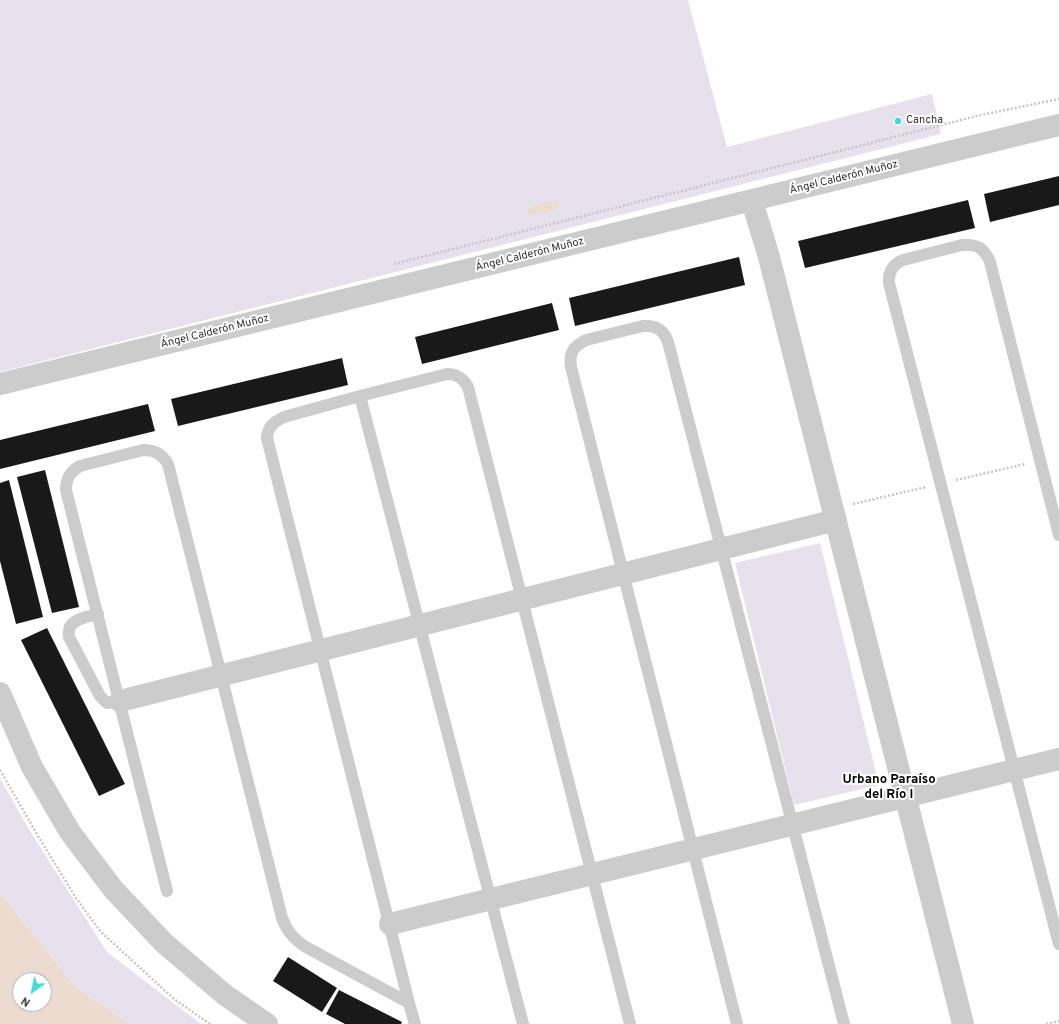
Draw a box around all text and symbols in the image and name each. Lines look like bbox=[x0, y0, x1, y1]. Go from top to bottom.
place label: Cancha bbox=[906, 114, 943, 128]
marker: Cancha bbox=[893, 116, 903, 126]
street label: Ángel Calderón Muñoz bbox=[788, 158, 900, 198]
street label: Ángel Calderón Muñoz bbox=[474, 235, 586, 275]
street label: Ángel Calderón Muñoz bbox=[159, 312, 271, 352]
district label: Urbano Paraíso del Río I bbox=[842, 772, 936, 803]
north arrow bbox=[12, 972, 52, 1012]
text: N bbox=[19, 993, 33, 1009]

